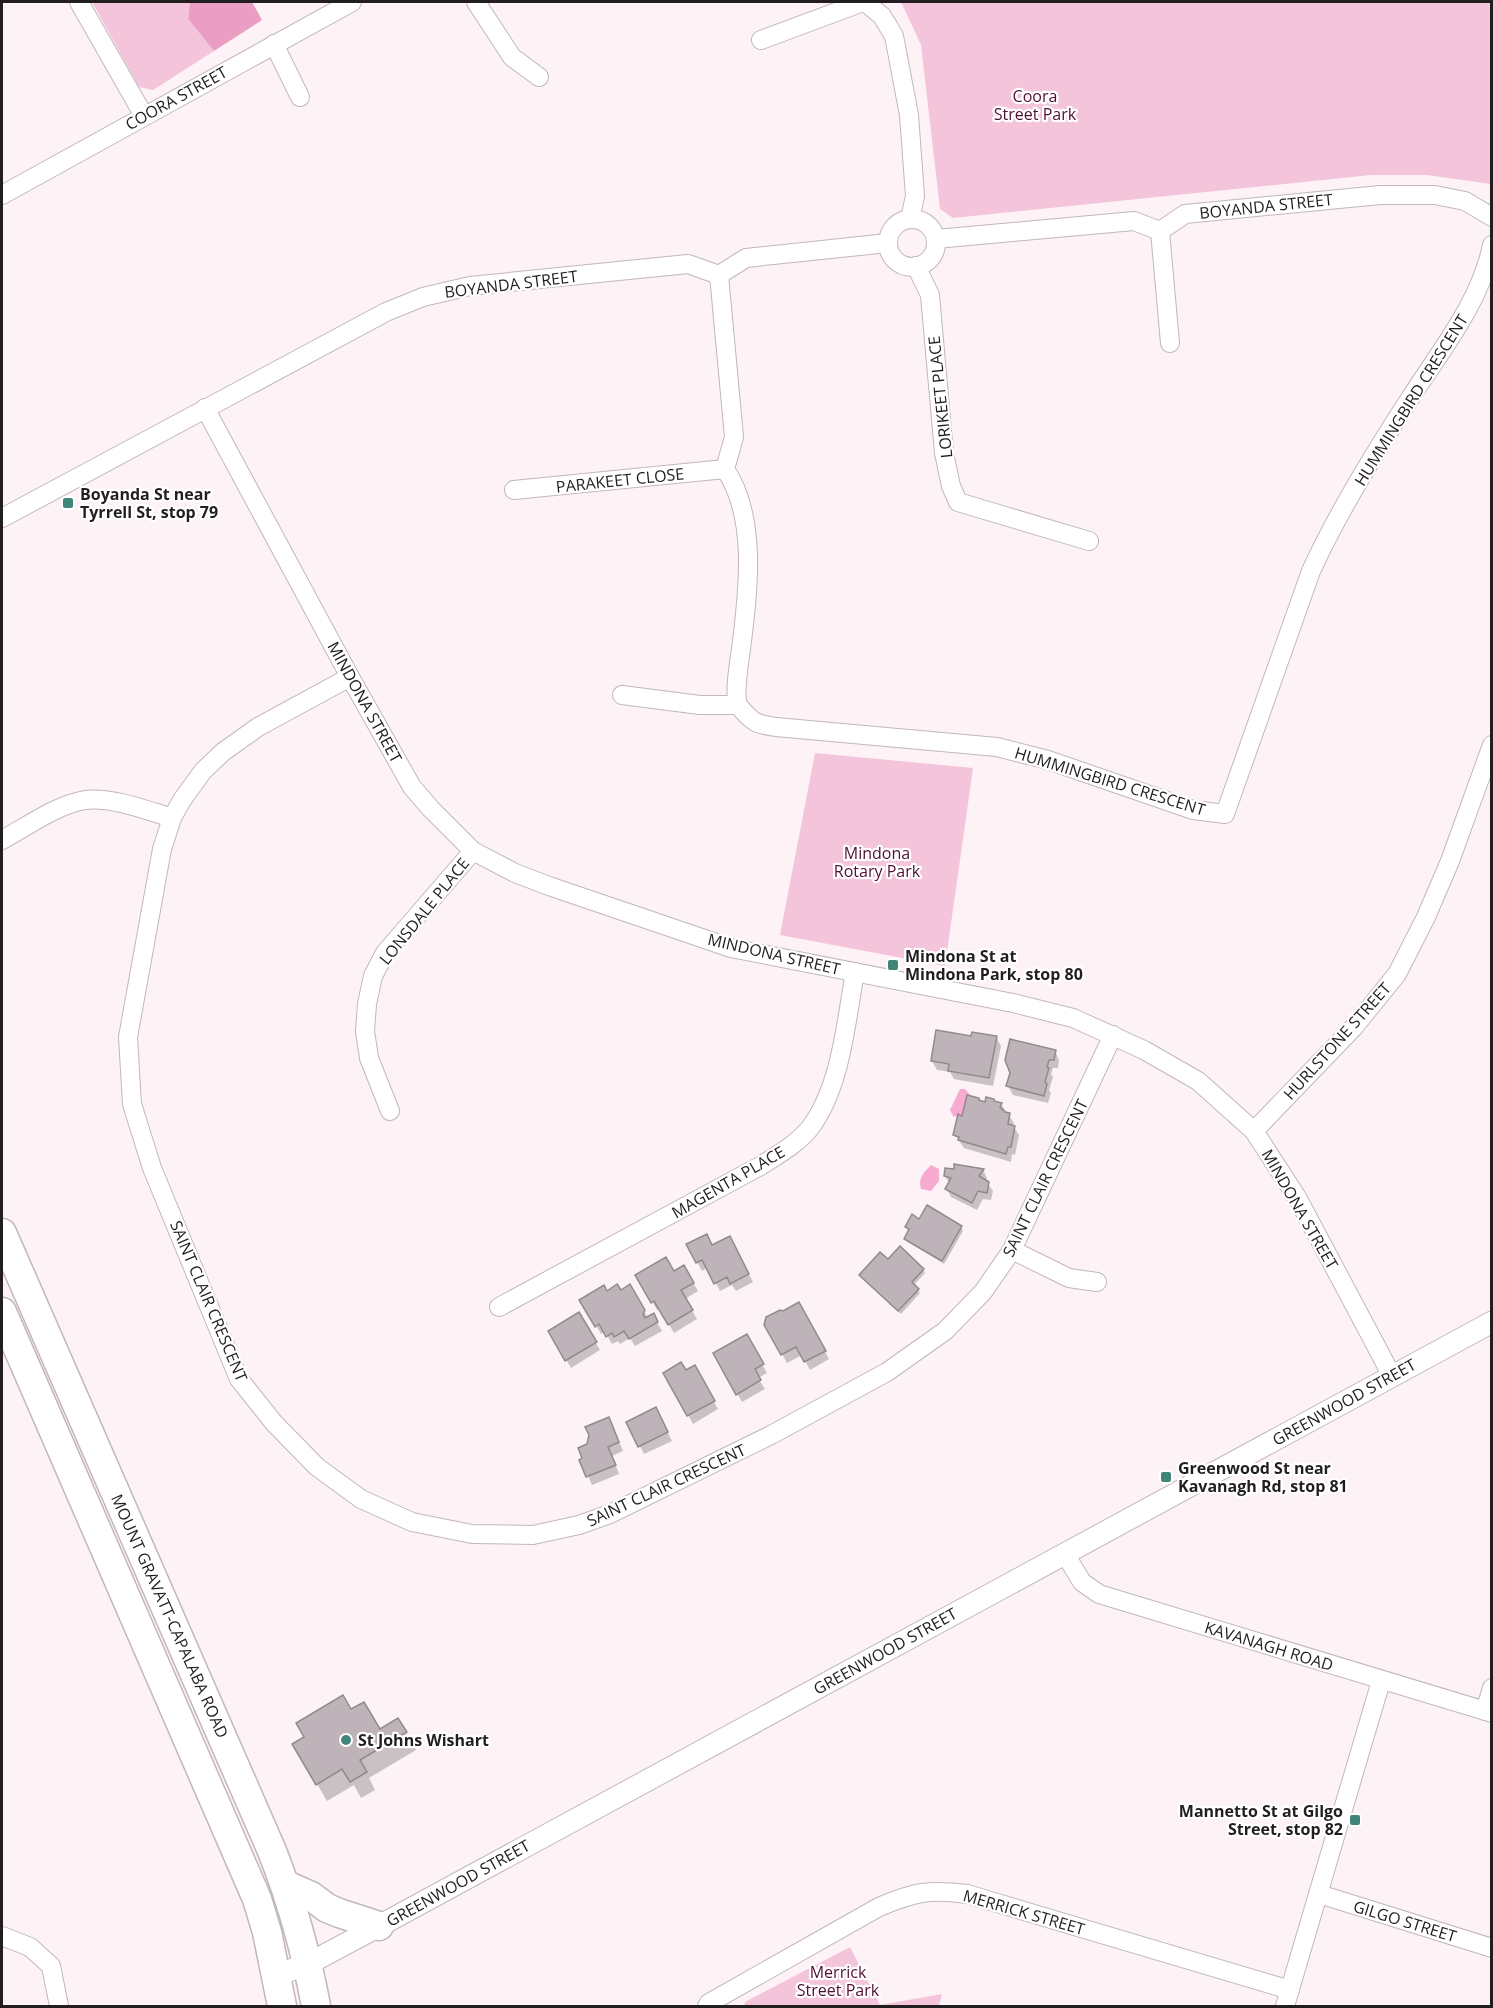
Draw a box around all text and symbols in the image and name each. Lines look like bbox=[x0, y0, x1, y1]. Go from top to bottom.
street label: COORA STREET bbox=[121, 61, 231, 135]
park label: Coora Street Park bbox=[994, 85, 1077, 125]
street label: BOYANDA STREET bbox=[1198, 188, 1334, 224]
street label: BOYANDA STREET bbox=[443, 265, 579, 303]
street label: HUMMINGBIRD CRESCENT bbox=[1349, 310, 1473, 490]
street label: LORIKEET PLACE bbox=[923, 335, 957, 459]
street label: PARAKEET CLOSE bbox=[555, 462, 685, 498]
place label: Boyanda St near Tyrrell St, stop 79 bbox=[80, 483, 218, 523]
marker: Boyanda St near Tyrrell St, stop 79 bbox=[61, 496, 75, 510]
street label: MINDONA STREET bbox=[323, 637, 408, 767]
street label: HUMMINGBIRD CRESCENT bbox=[1012, 741, 1208, 821]
park label: Mindona Rotary Park bbox=[834, 842, 921, 882]
street label: LONSDALE PLACE bbox=[374, 853, 474, 969]
street label: MINDONA STREET bbox=[706, 928, 843, 980]
place label: Mindona St at Mindona Park, stop 80 bbox=[905, 945, 1083, 985]
marker: Mindona St at Mindona Park, stop 80 bbox=[886, 958, 900, 972]
street label: HURLSTONE STREET bbox=[1278, 977, 1396, 1104]
street label: SAINT CLAIR CRESCENT bbox=[997, 1095, 1093, 1261]
street label: MAGENTA PLACE bbox=[667, 1141, 789, 1223]
street label: MINDONA STREET bbox=[1257, 1145, 1343, 1273]
street label: SAINT CLAIR CRESCENT bbox=[165, 1217, 253, 1385]
street label: GREENWOOD STREET bbox=[1268, 1353, 1420, 1451]
street label: SAINT CLAIR CRESCENT bbox=[583, 1438, 749, 1531]
place label: Greenwood St near Kavanagh Rd, stop 81 bbox=[1178, 1457, 1348, 1497]
marker: Greenwood St near Kavanagh Rd, stop 81 bbox=[1159, 1470, 1173, 1484]
street label: MOUNT GRAVATT-CAPALABA ROAD bbox=[106, 1491, 234, 1741]
street label: GREENWOOD STREET bbox=[809, 1602, 961, 1700]
street label: KAVANAGH ROAD bbox=[1202, 1616, 1336, 1676]
place label: St Johns Wishart bbox=[358, 1729, 489, 1751]
marker: St Johns Wishart bbox=[339, 1733, 353, 1747]
place label: Mannetto St at Gilgo Street, stop 82 bbox=[1179, 1800, 1343, 1840]
marker: Mannetto St at Gilgo Street, stop 82 bbox=[1348, 1813, 1362, 1827]
street label: GREENWOOD STREET bbox=[382, 1834, 534, 1932]
street label: MERRICK STREET bbox=[961, 1884, 1088, 1940]
street label: GILGO STREET bbox=[1351, 1895, 1459, 1947]
park label: Merrick Street Park bbox=[797, 1961, 880, 2001]

